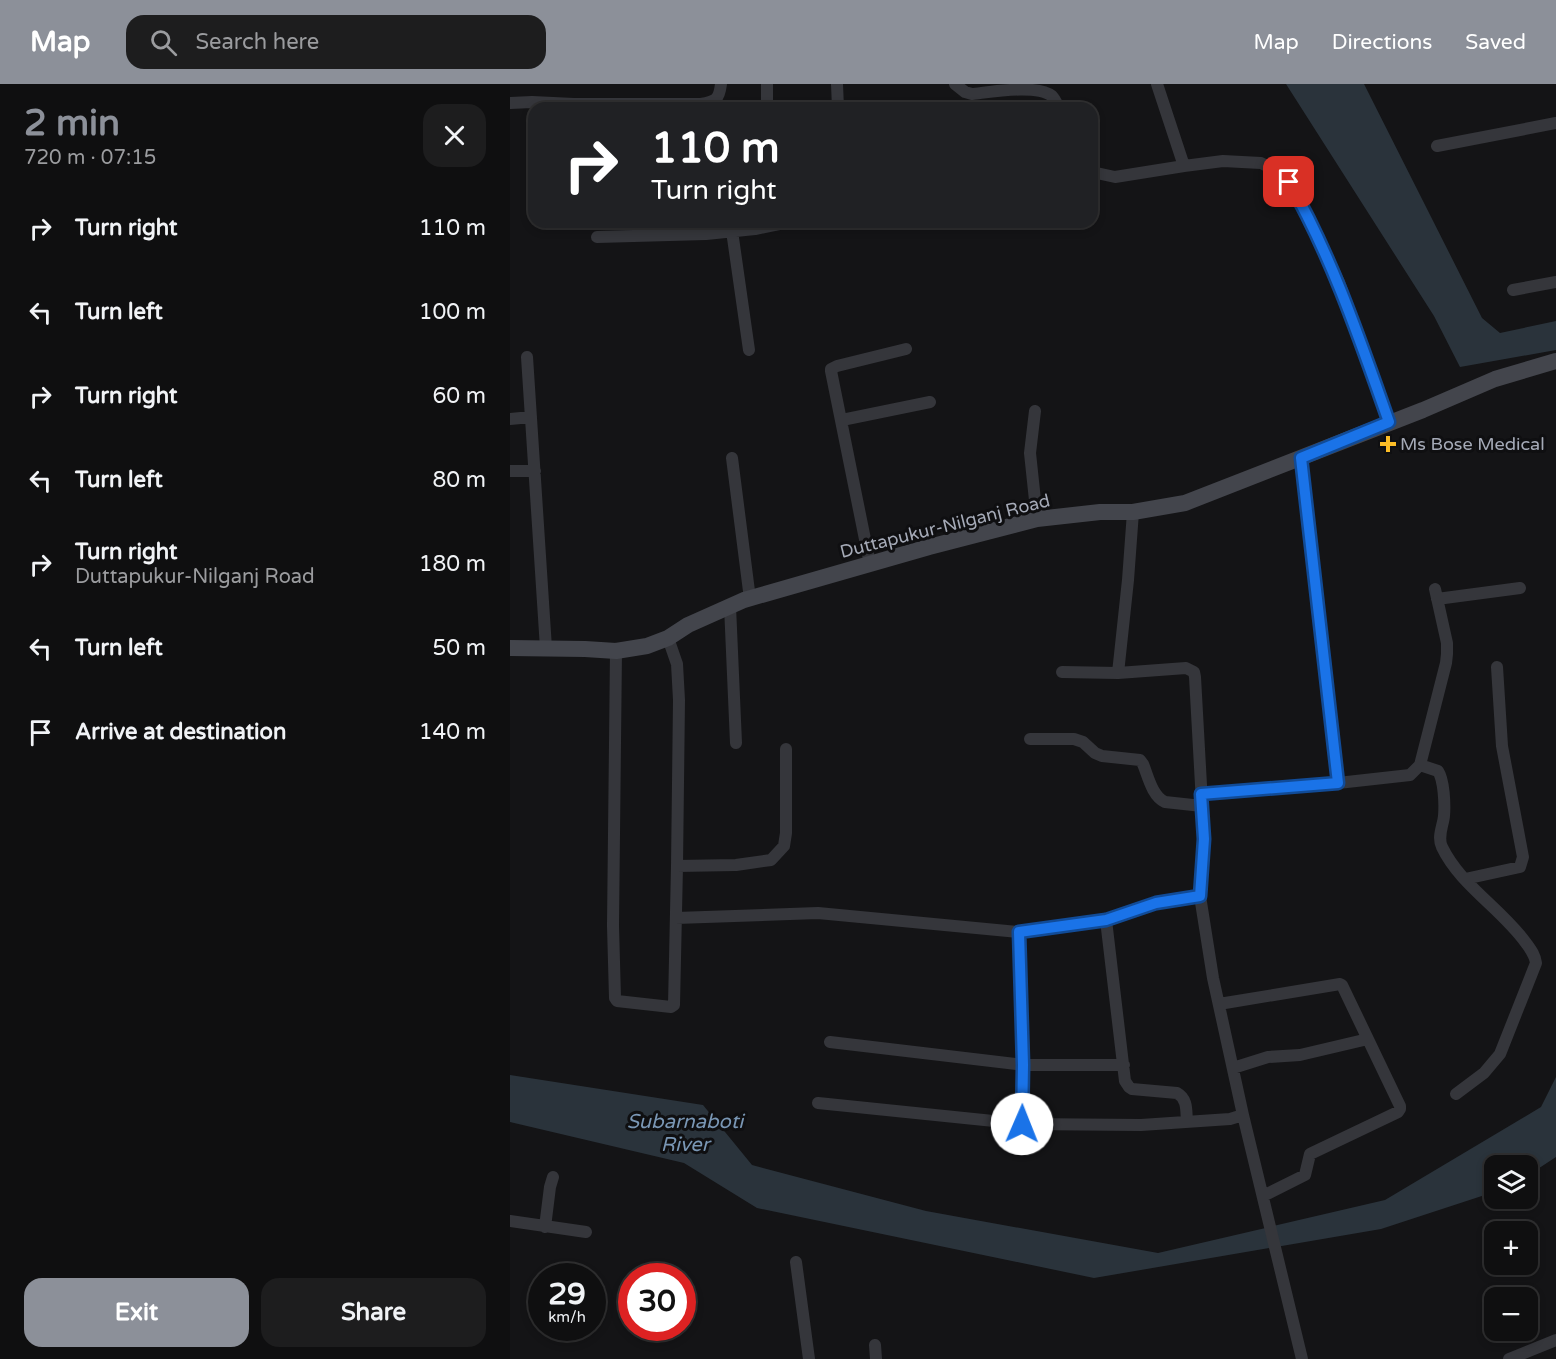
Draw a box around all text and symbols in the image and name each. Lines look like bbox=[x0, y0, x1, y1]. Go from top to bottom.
search box bbox=[126, 15, 546, 69]
text: Map bbox=[30, 25, 90, 59]
icon: search bbox=[147, 26, 180, 59]
text: Search here bbox=[195, 29, 319, 55]
text: Map bbox=[1253, 30, 1299, 55]
text: Directions bbox=[1332, 30, 1432, 55]
text: Saved bbox=[1465, 30, 1526, 55]
text: 2 min bbox=[24, 102, 120, 145]
button: close bbox=[423, 104, 486, 167]
text: 110 m bbox=[651, 123, 780, 174]
icon: right bbox=[552, 126, 630, 204]
text: 720 m · 07:15 bbox=[24, 146, 156, 170]
pin bbox=[1263, 156, 1314, 207]
icon: arrive bbox=[1272, 165, 1305, 198]
text: Turn right bbox=[651, 174, 777, 207]
icon: right bbox=[24, 212, 57, 245]
text: Turn right bbox=[75, 215, 177, 241]
text: 110 m bbox=[419, 215, 486, 241]
icon: left bbox=[24, 296, 57, 329]
text: Turn left bbox=[75, 299, 163, 325]
text: 100 m bbox=[419, 299, 486, 325]
icon: right bbox=[24, 380, 57, 413]
text: Turn right bbox=[75, 383, 177, 409]
text: 60 m bbox=[432, 383, 486, 409]
place label: Ms Bose Medical bbox=[1400, 433, 1545, 455]
marker: Ms Bose Medical bbox=[1381, 437, 1395, 451]
icon: left bbox=[24, 464, 57, 497]
text: Turn left bbox=[75, 467, 163, 493]
text: 80 m bbox=[432, 467, 486, 493]
street label: Duttapukur-Nilganj Road bbox=[838, 489, 1052, 563]
text: Turn right bbox=[75, 539, 177, 565]
icon: right bbox=[24, 548, 57, 581]
text: 180 m bbox=[419, 551, 486, 577]
text: Duttapukur-Nilganj Road bbox=[75, 565, 315, 589]
icon: left bbox=[24, 632, 57, 665]
text: Turn left bbox=[75, 635, 163, 661]
text: 50 m bbox=[432, 635, 486, 661]
icon: arrive bbox=[24, 716, 57, 749]
text: Arrive at destination bbox=[75, 719, 286, 745]
text: 140 m bbox=[419, 719, 486, 745]
position arrow bbox=[990, 1092, 1054, 1156]
water label: Subarnaboti River bbox=[627, 1110, 746, 1157]
map controls bbox=[1484, 1155, 1538, 1341]
button: layers bbox=[1484, 1155, 1538, 1209]
button: + bbox=[1484, 1221, 1538, 1275]
speed limit sign: 30 bbox=[618, 1263, 696, 1341]
text: 29 bbox=[548, 1276, 586, 1313]
button: Exit bbox=[24, 1278, 249, 1347]
button: Share bbox=[261, 1278, 486, 1347]
button: − bbox=[1484, 1287, 1538, 1341]
text: km/h bbox=[548, 1308, 586, 1326]

